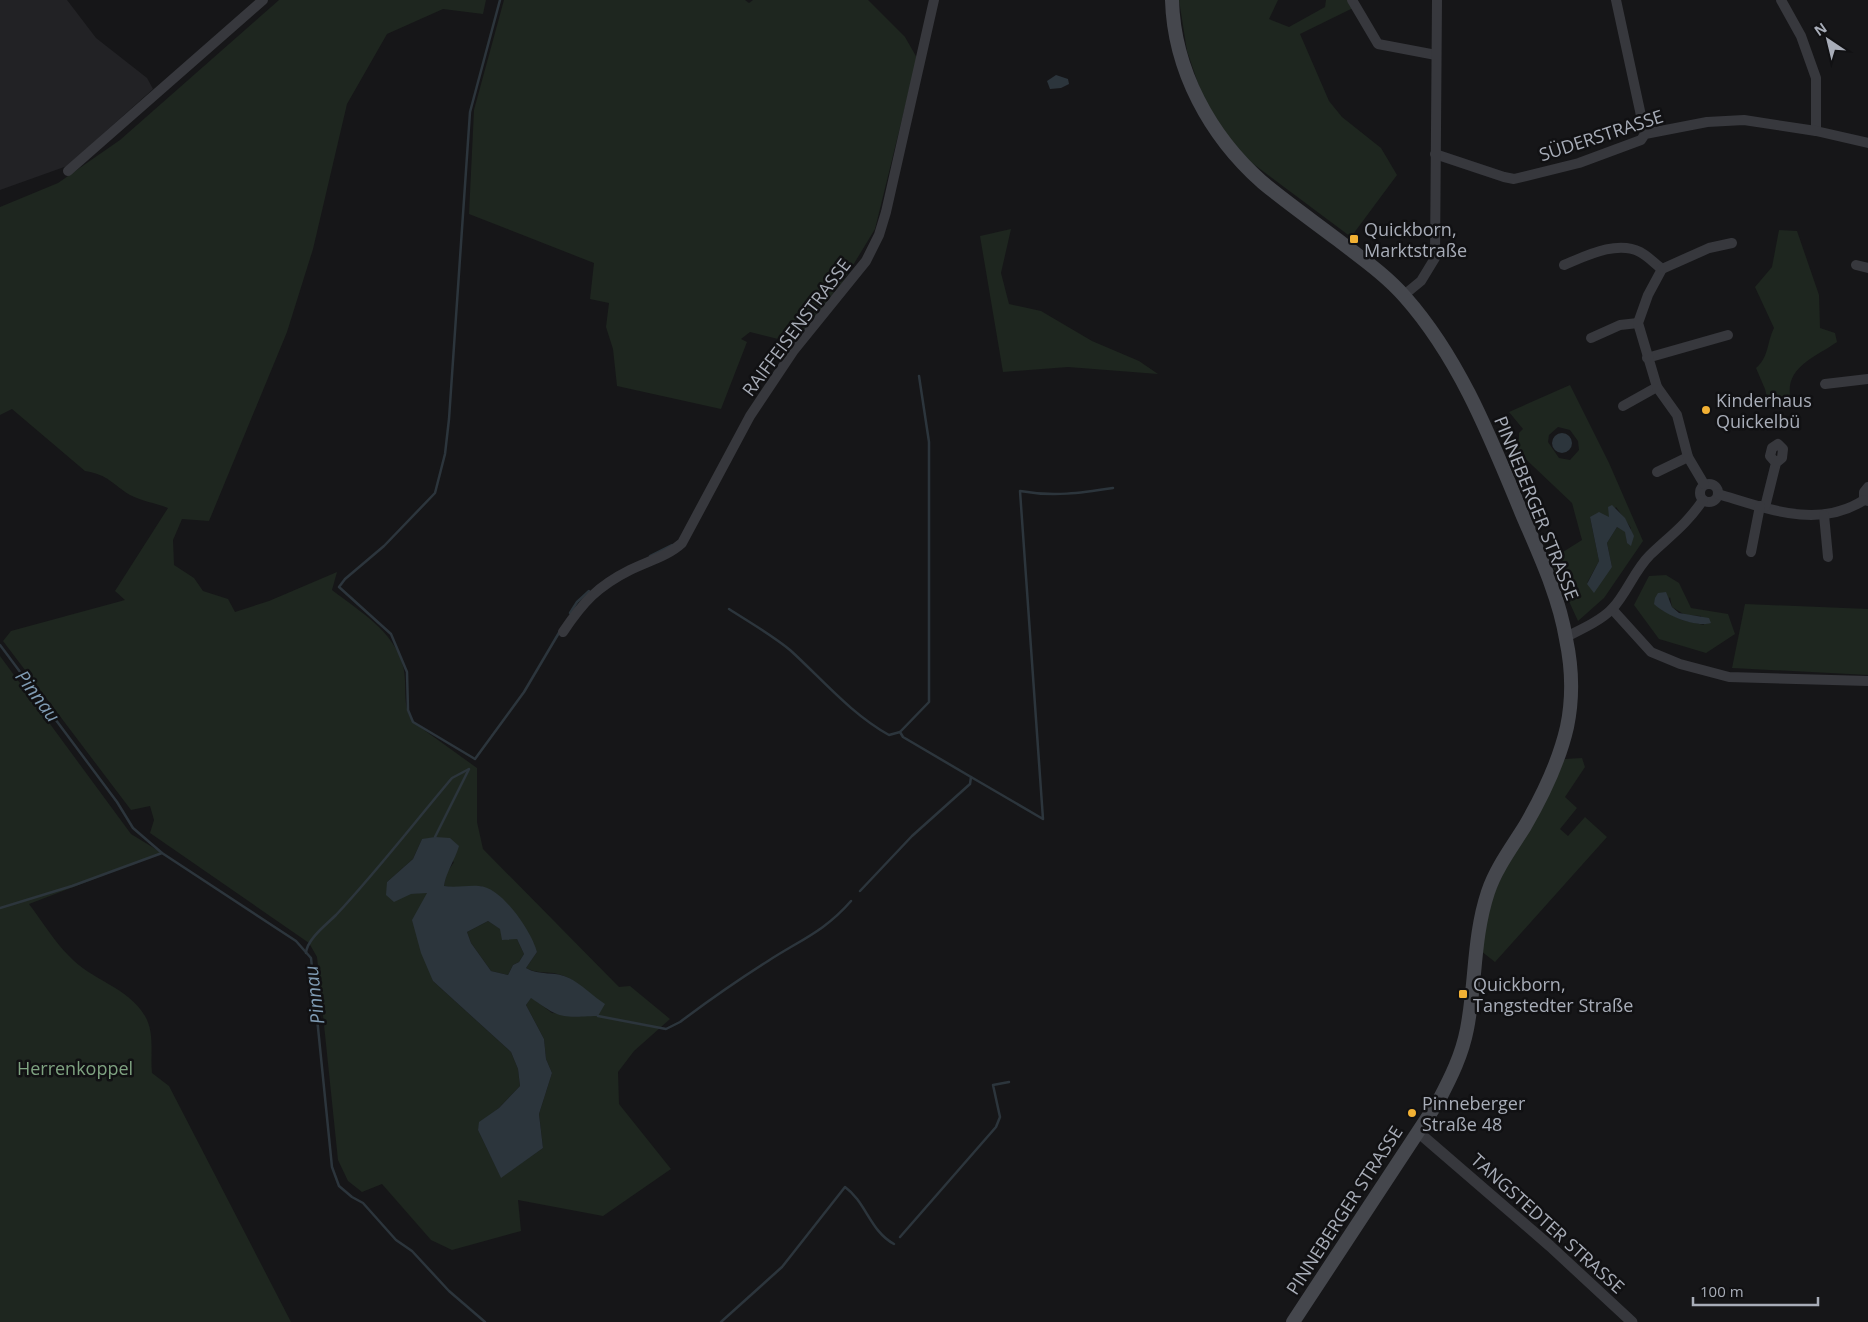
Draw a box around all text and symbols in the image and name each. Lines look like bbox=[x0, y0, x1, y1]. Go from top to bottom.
north arrow bbox=[1803, 15, 1853, 65]
text: N bbox=[1810, 18, 1830, 40]
street label: SÜDERSTRASSE bbox=[1536, 104, 1666, 166]
place label: Quickborn, Marktstraße bbox=[1364, 217, 1467, 262]
marker: Quickborn, Marktstraße bbox=[1348, 233, 1360, 245]
street label: RAIFFEISENSTRASSE bbox=[736, 253, 856, 401]
place label: Kinderhaus Quickelbü bbox=[1716, 388, 1812, 433]
marker: Kinderhaus Quickelbü bbox=[1700, 404, 1712, 416]
street label: PINNEBERGER STRASSE bbox=[1489, 412, 1585, 604]
water label: Pinnau bbox=[10, 665, 66, 727]
water label: Pinnau bbox=[297, 964, 331, 1026]
place label: Quickborn, Tangstedter Straße bbox=[1473, 972, 1633, 1017]
marker: Quickborn, Tangstedter Straße bbox=[1457, 988, 1469, 1000]
park label: Herrenkoppel bbox=[17, 1056, 133, 1080]
place label: Pinneberger Straße 48 bbox=[1422, 1091, 1526, 1136]
marker: Pinneberger Straße 48 bbox=[1406, 1107, 1418, 1119]
street label: PINNEBERGER STRASSE bbox=[1280, 1121, 1408, 1299]
street label: TANGSTEDTER STRASSE bbox=[1466, 1148, 1630, 1298]
scale bar bbox=[1693, 1274, 1818, 1306]
text: 100 m bbox=[1700, 1281, 1744, 1301]

